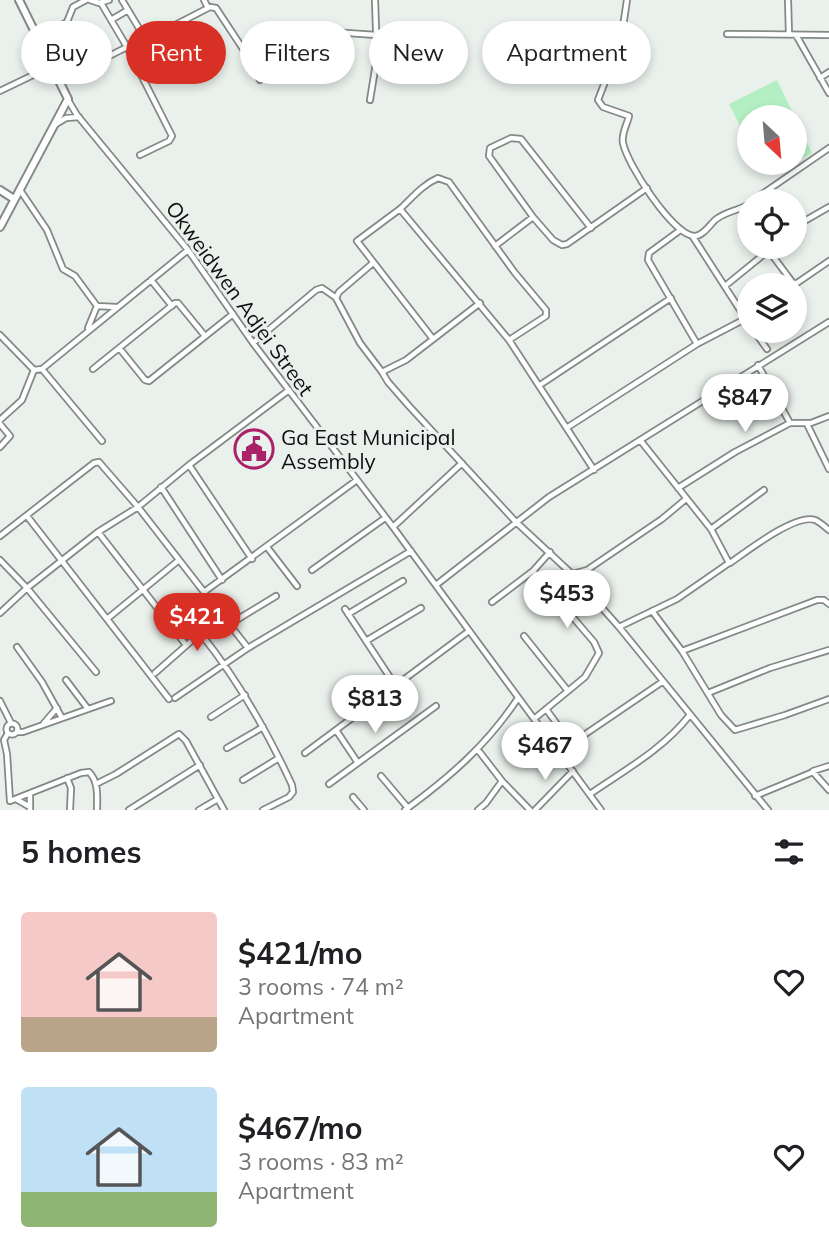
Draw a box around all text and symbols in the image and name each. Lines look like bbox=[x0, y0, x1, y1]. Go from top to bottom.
chip: Buy bbox=[21, 21, 112, 84]
chip: Rent bbox=[126, 21, 226, 84]
chip: Filters bbox=[240, 21, 355, 84]
chip: New bbox=[369, 21, 468, 84]
chip: Apartment bbox=[482, 21, 651, 84]
north arrow bbox=[737, 105, 807, 175]
map controls bbox=[737, 105, 807, 343]
button: locate bbox=[737, 189, 807, 259]
street label: Okweidwen Adjei Street bbox=[161, 196, 319, 400]
button: layers bbox=[737, 273, 807, 343]
pin: $847 bbox=[704, 374, 786, 434]
text: $847 bbox=[717, 382, 773, 411]
place label: Ga East Municipal Assembly bbox=[281, 424, 455, 474]
public building icon: Ga East Municipal Assembly bbox=[233, 428, 275, 470]
pin: $453 bbox=[526, 570, 608, 630]
text: $453 bbox=[539, 578, 595, 607]
pin: $421 bbox=[156, 594, 238, 653]
text: $421 bbox=[169, 601, 225, 630]
pin: $813 bbox=[334, 676, 416, 735]
text: $813 bbox=[347, 683, 403, 712]
pin: $467 bbox=[504, 722, 586, 782]
text: $467 bbox=[517, 730, 573, 759]
text: 5 homes bbox=[21, 833, 142, 871]
icon: filters bbox=[770, 833, 808, 871]
text: $421/mo bbox=[238, 934, 362, 972]
icon: home bbox=[77, 940, 161, 1024]
icon: heart bbox=[770, 963, 808, 1001]
text: 3 rooms · 74 m² bbox=[238, 972, 404, 1001]
text: Apartment bbox=[238, 1001, 354, 1030]
text: $467/mo bbox=[238, 1109, 362, 1147]
icon: home bbox=[77, 1115, 161, 1199]
icon: heart bbox=[770, 1138, 808, 1176]
text: 3 rooms · 83 m² bbox=[238, 1147, 404, 1176]
text: Apartment bbox=[238, 1176, 354, 1205]

